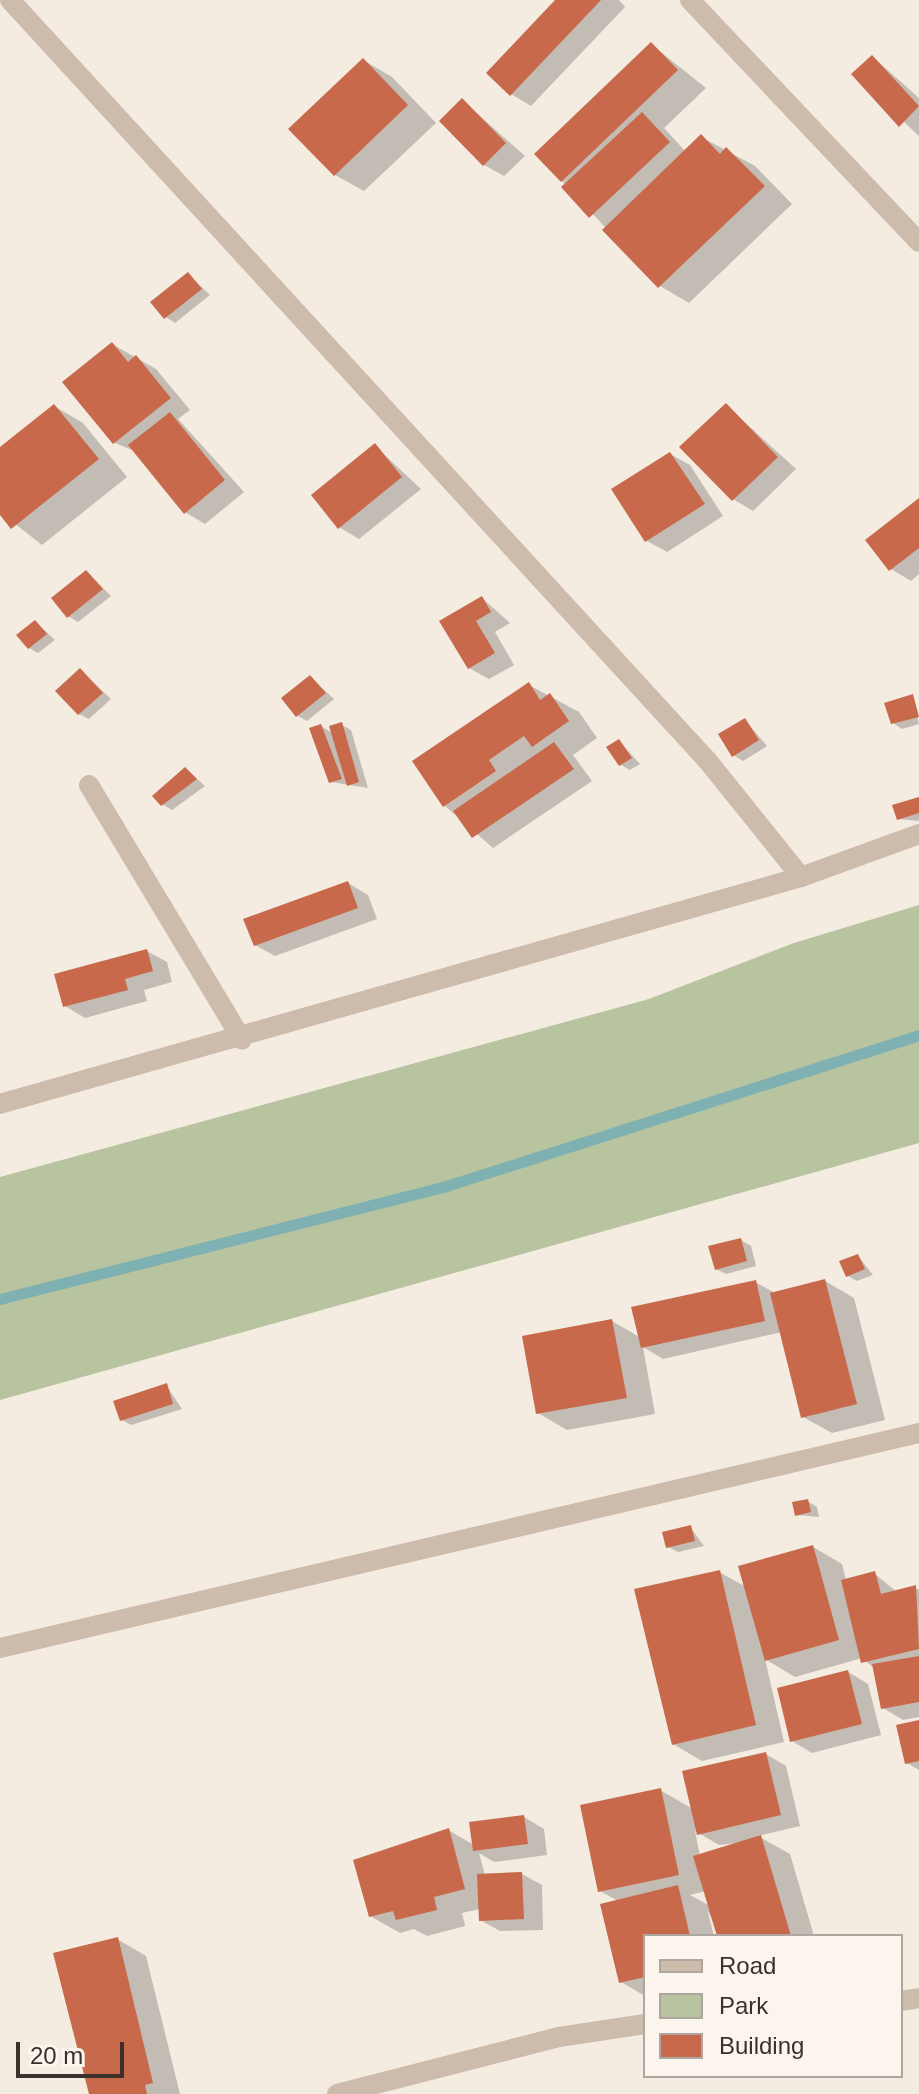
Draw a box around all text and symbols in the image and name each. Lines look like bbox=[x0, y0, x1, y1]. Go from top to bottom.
legend bbox=[643, 1934, 903, 2078]
text: Road bbox=[719, 1952, 776, 1979]
text: Park bbox=[719, 1992, 768, 2019]
scale bar bbox=[20, 2026, 128, 2076]
text: Building bbox=[719, 2032, 804, 2059]
text: 20 m bbox=[30, 2042, 83, 2069]

